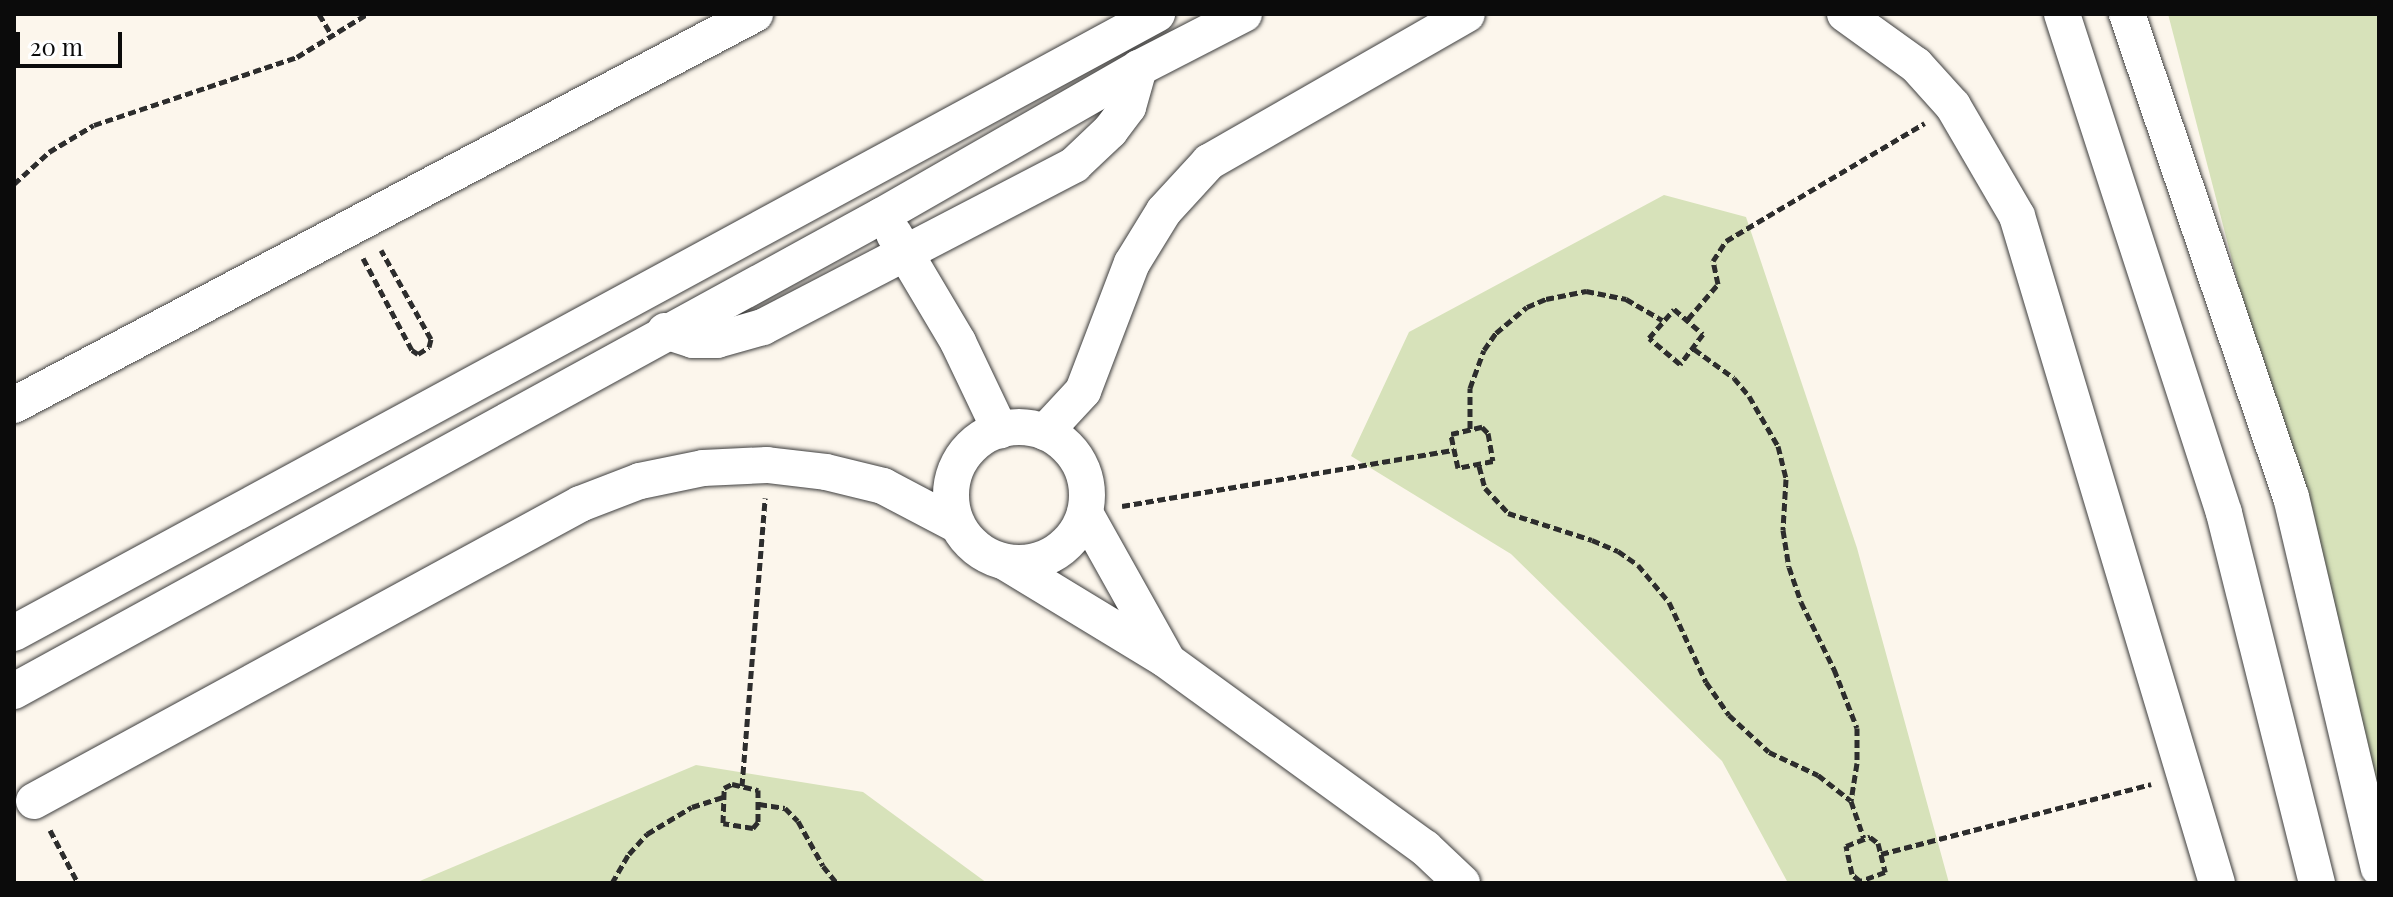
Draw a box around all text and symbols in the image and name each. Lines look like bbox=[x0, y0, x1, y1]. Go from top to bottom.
scale bar bbox=[20, 16, 126, 66]
text: 20 m bbox=[30, 30, 83, 62]

